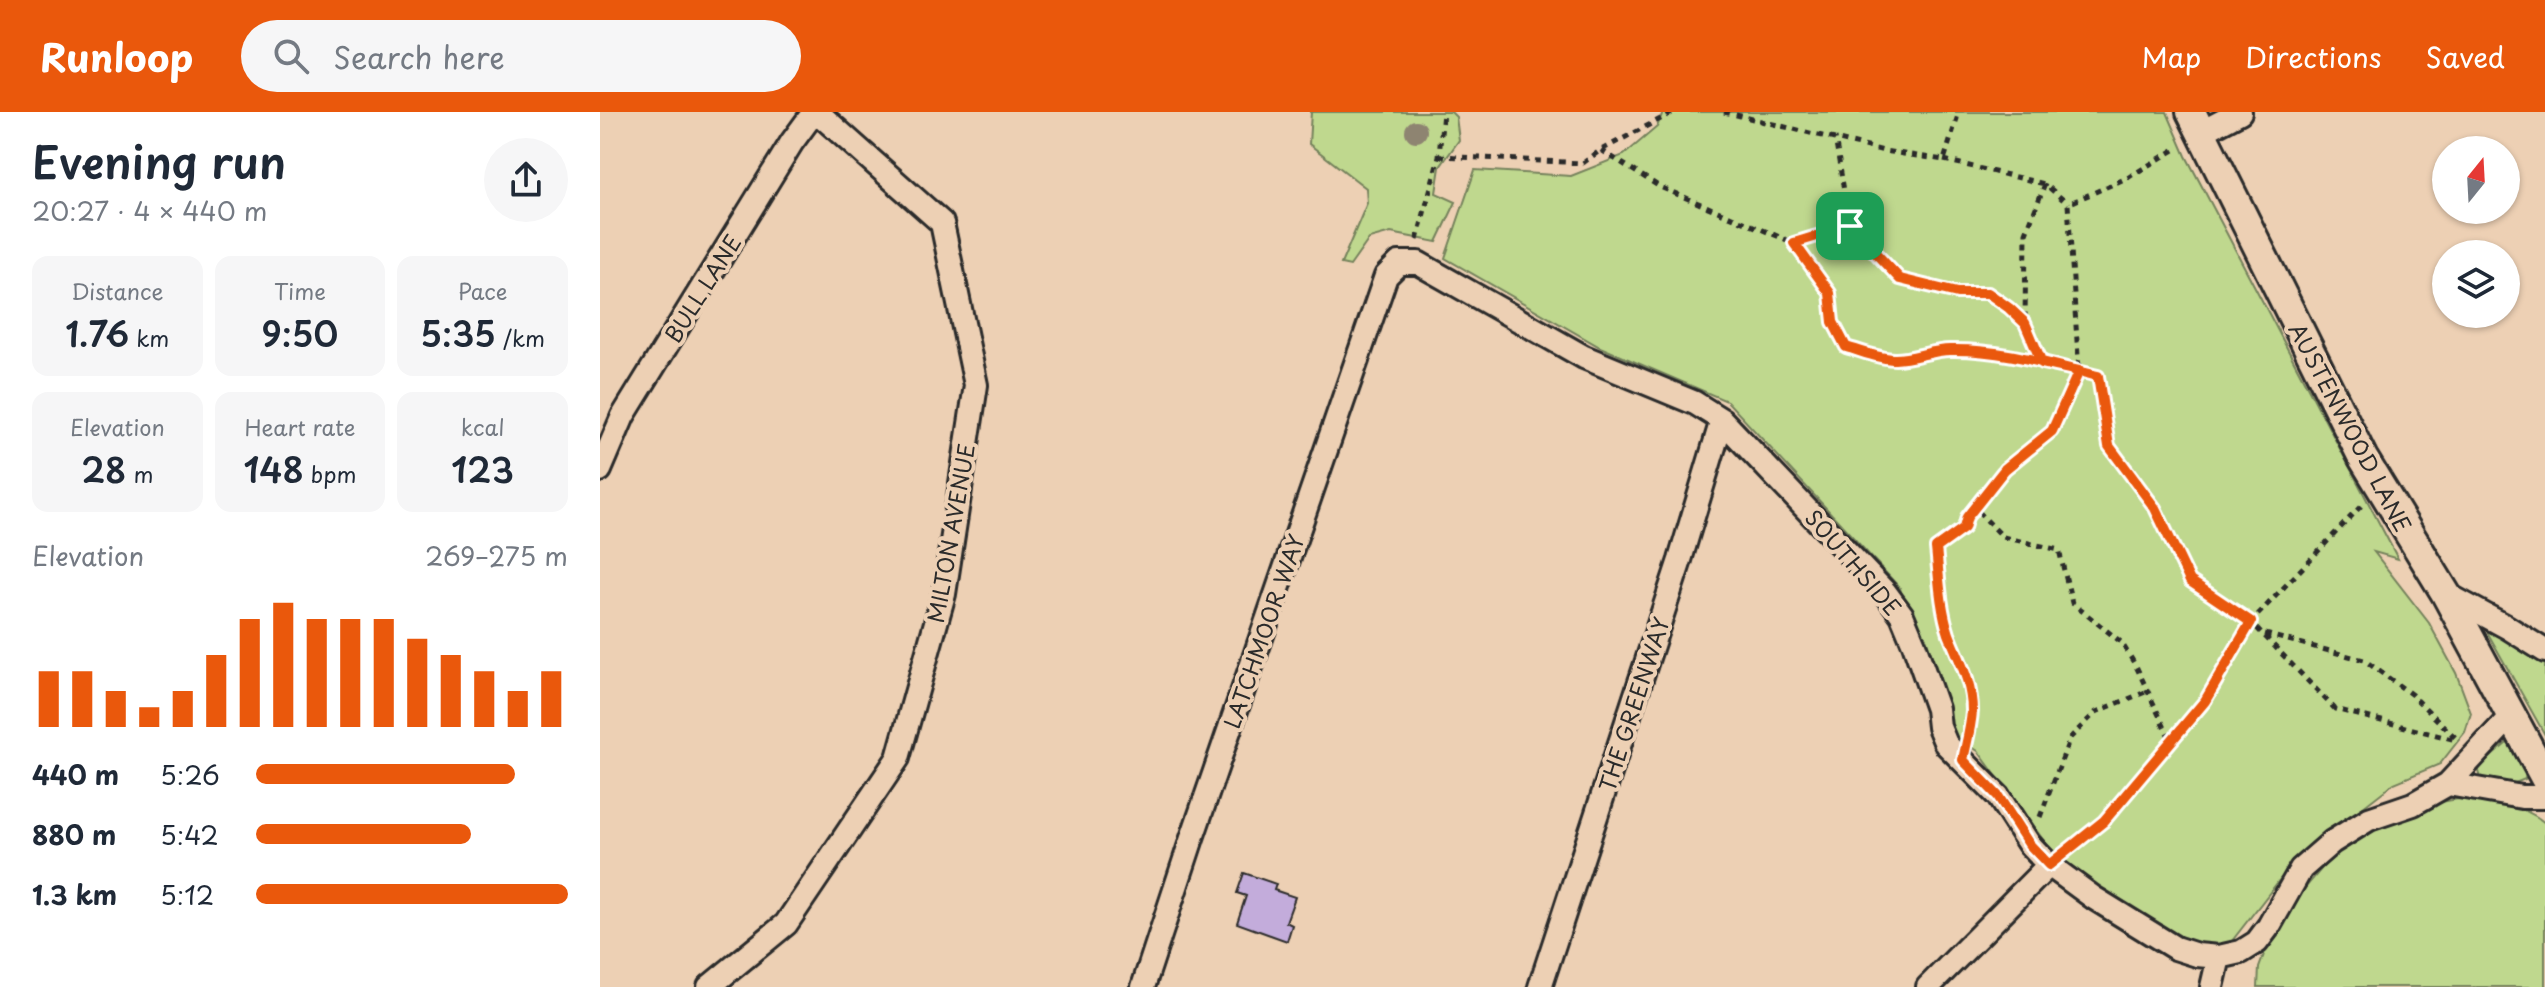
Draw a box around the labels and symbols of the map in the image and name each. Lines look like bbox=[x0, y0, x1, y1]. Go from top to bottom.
north arrow bbox=[2432, 136, 2520, 224]
pin bbox=[1816, 192, 1884, 260]
street label: BULL LANE bbox=[656, 227, 748, 349]
street label: AUSTENWOOD LANE bbox=[2282, 316, 2420, 538]
street label: MILTON AVENUE bbox=[918, 441, 982, 625]
street label: SOUTHSIDE bbox=[1798, 501, 1910, 623]
street label: LATCHMOOR WAY bbox=[1214, 529, 1312, 733]
street label: THE GREENWAY bbox=[1589, 613, 1677, 795]

